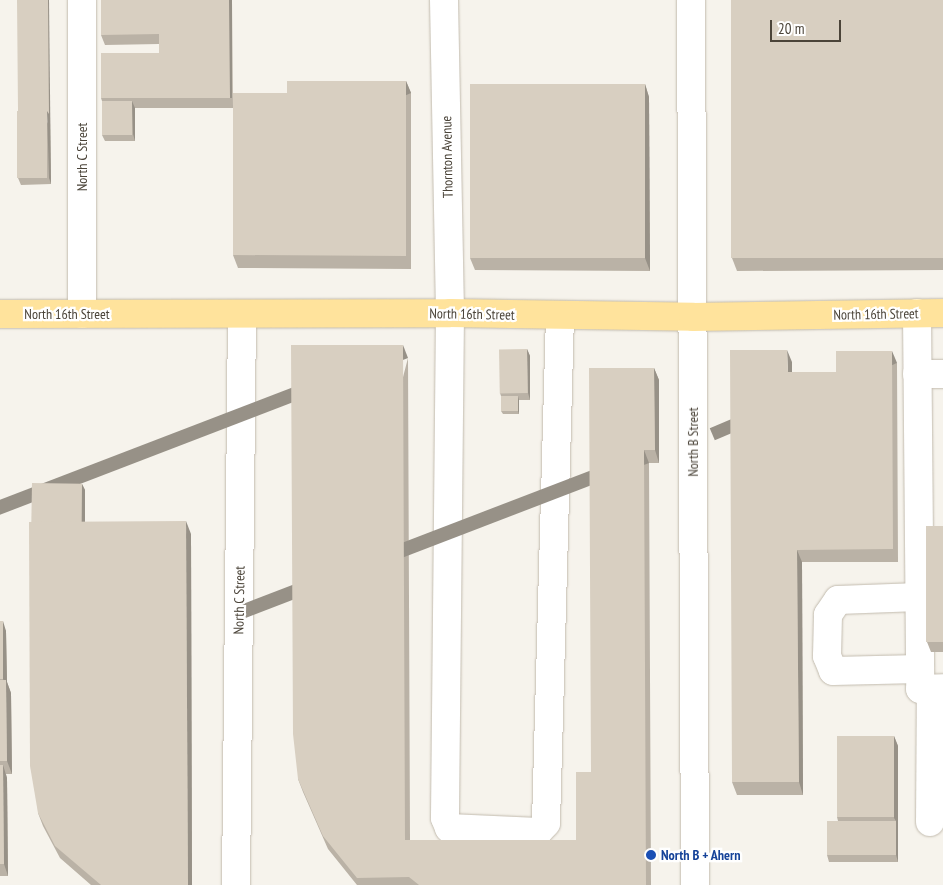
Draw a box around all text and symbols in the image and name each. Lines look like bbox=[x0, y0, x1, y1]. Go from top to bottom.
scale bar bbox=[773, 10, 844, 42]
text: 20 m bbox=[778, 19, 804, 38]
street label: Thornton Avenue bbox=[438, 115, 456, 199]
street label: North C Street bbox=[74, 122, 90, 192]
street label: North 16th Street bbox=[429, 305, 515, 323]
street label: North 16th Street bbox=[833, 305, 919, 323]
street label: North 16th Street bbox=[24, 306, 110, 322]
street label: North B Street bbox=[685, 407, 701, 477]
street label: North C Street bbox=[230, 565, 248, 635]
place label: North B + Ahern bbox=[661, 847, 741, 863]
marker: North B + Ahern bbox=[645, 849, 657, 861]

